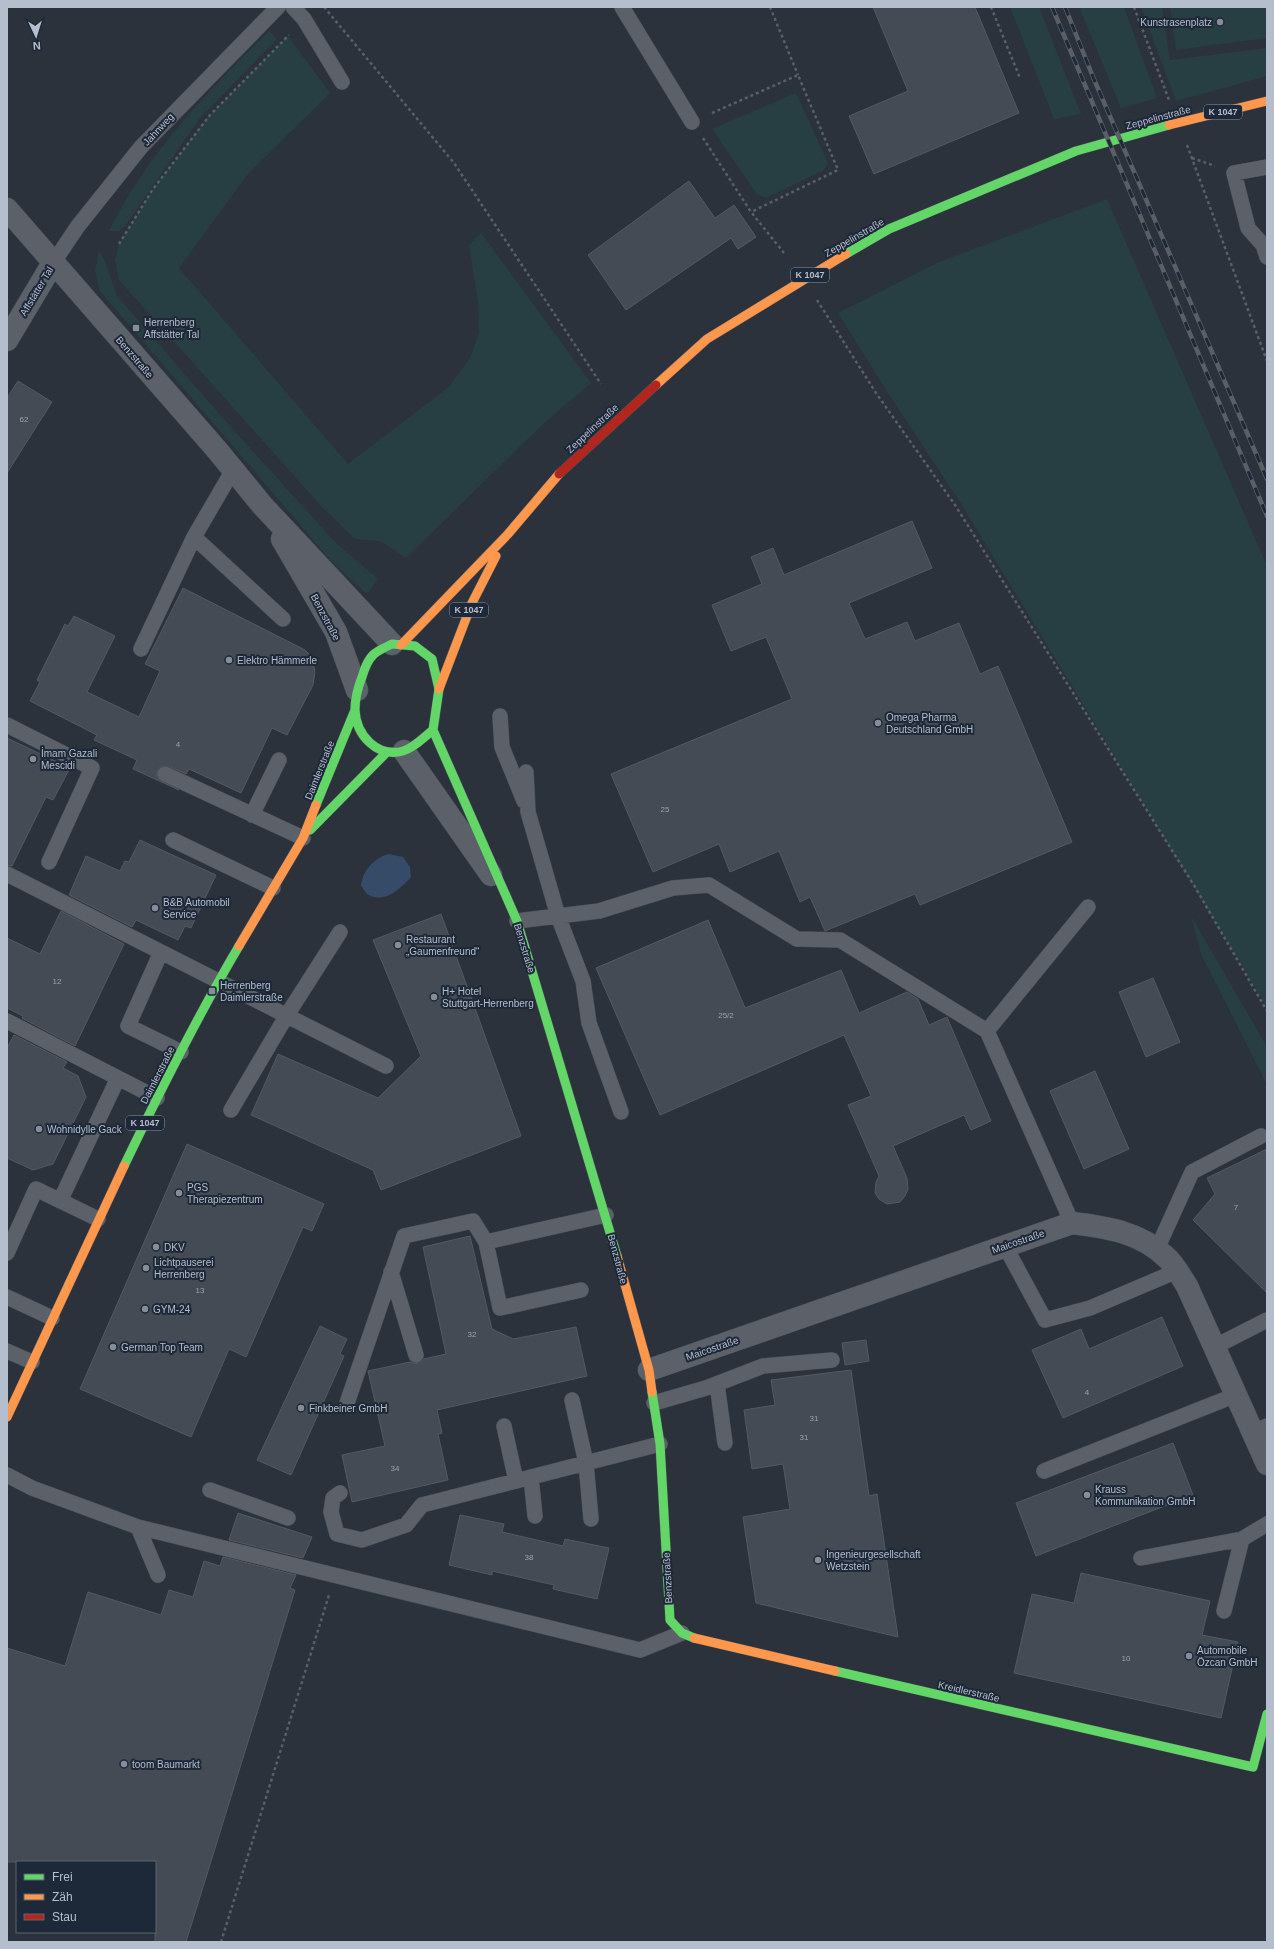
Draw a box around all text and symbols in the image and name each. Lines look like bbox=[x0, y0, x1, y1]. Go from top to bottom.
north arrow bbox=[16, 16, 56, 56]
place label: Kunstrasenplatz bbox=[1140, 17, 1212, 28]
marker: Kunstrasenplatz bbox=[1215, 17, 1225, 27]
text: N bbox=[32, 40, 41, 52]
street label: Zeppelinstraße bbox=[1124, 103, 1192, 131]
road number: K 1047 bbox=[1204, 105, 1242, 119]
street label: Jahnweg bbox=[141, 111, 176, 148]
street label: Zeppelinstraße bbox=[823, 216, 886, 259]
street label: Affstätter Tal bbox=[17, 265, 55, 318]
road number: K 1047 bbox=[791, 268, 829, 282]
place label: Herrenberg Affstätter Tal bbox=[144, 317, 199, 340]
marker: Herrenberg Affstätter Tal bbox=[131, 323, 141, 333]
street label: Benzstraße bbox=[114, 334, 156, 381]
street label: Zeppelinstraße bbox=[564, 401, 621, 455]
house number: 62 bbox=[20, 415, 29, 424]
street label: Benzstraße bbox=[309, 592, 343, 643]
road number: K 1047 bbox=[450, 603, 488, 617]
marker: Elektro Hämmerle bbox=[224, 655, 234, 665]
place label: Elektro Hämmerle bbox=[237, 655, 317, 666]
place label: Omega Pharma Deutschland GmbH bbox=[886, 712, 973, 735]
marker: Omega Pharma Deutschland GmbH bbox=[873, 718, 883, 728]
street label: Daimlerstraße bbox=[303, 739, 336, 801]
house number: 4 bbox=[176, 740, 181, 749]
place label: İmam Gazali Mescidi bbox=[41, 747, 97, 771]
marker: İmam Gazali Mescidi bbox=[28, 754, 38, 764]
house number: 25 bbox=[661, 805, 670, 814]
place label: B&B Automobil Service bbox=[163, 897, 230, 920]
marker: B&B Automobil Service bbox=[150, 903, 160, 913]
street label: Benzstraße bbox=[512, 922, 537, 975]
place label: Restaurant „Gaumenfreund“ bbox=[406, 934, 479, 957]
marker: Restaurant „Gaumenfreund“ bbox=[393, 940, 403, 950]
house number: 12 bbox=[53, 977, 62, 986]
place label: Herrenberg Daimlerstraße bbox=[220, 980, 283, 1003]
marker: Herrenberg Daimlerstraße bbox=[207, 986, 217, 996]
place label: H+ Hotel Stuttgart-Herrenberg bbox=[442, 986, 534, 1009]
marker: H+ Hotel Stuttgart-Herrenberg bbox=[429, 992, 439, 1002]
house number: 25/2 bbox=[718, 1011, 734, 1020]
street label: Daimlerstraße bbox=[138, 1044, 177, 1106]
road number: K 1047 bbox=[126, 1116, 164, 1130]
marker: Wohnidylle Gack bbox=[34, 1124, 44, 1134]
place label: Wohnidylle Gack bbox=[47, 1124, 123, 1135]
place label: PGS Therapiezentrum bbox=[187, 1182, 263, 1205]
marker: PGS Therapiezentrum bbox=[174, 1188, 184, 1198]
house number: 7 bbox=[1234, 1203, 1239, 1212]
street label: Maicostraße bbox=[990, 1227, 1046, 1256]
street label: Benzstraße bbox=[606, 1233, 630, 1286]
marker: DKV bbox=[151, 1242, 161, 1252]
place label: DKV bbox=[164, 1242, 185, 1253]
place label: Lichtpauserei Herrenberg bbox=[154, 1257, 213, 1280]
marker: Lichtpauserei Herrenberg bbox=[141, 1263, 151, 1273]
house number: 13 bbox=[196, 1286, 205, 1295]
marker: GYM-24 bbox=[140, 1304, 150, 1314]
place label: GYM-24 bbox=[153, 1304, 191, 1315]
house number: 32 bbox=[468, 1330, 477, 1339]
street label: Maicostraße bbox=[684, 1334, 740, 1363]
marker: German Top Team bbox=[108, 1342, 118, 1352]
place label: German Top Team bbox=[121, 1342, 203, 1353]
house number: 4 bbox=[1085, 1388, 1090, 1397]
marker: Finkbeiner GmbH bbox=[296, 1403, 306, 1413]
place label: Finkbeiner GmbH bbox=[309, 1403, 387, 1414]
house number: 31 bbox=[810, 1414, 819, 1423]
house number: 31 bbox=[800, 1433, 809, 1442]
house number: 34 bbox=[391, 1464, 400, 1473]
place label: Krauss Kommunikation GmbH bbox=[1095, 1484, 1196, 1507]
marker: Krauss Kommunikation GmbH bbox=[1082, 1490, 1092, 1500]
place label: Ingenieurgesellschaft Wetzstein bbox=[826, 1549, 921, 1572]
street label: Benzstraße bbox=[661, 1552, 674, 1604]
house number: 38 bbox=[525, 1553, 534, 1562]
marker: Ingenieurgesellschaft Wetzstein bbox=[813, 1555, 823, 1565]
place label: Automobile Özcan GmbH bbox=[1197, 1645, 1258, 1668]
marker: Automobile Özcan GmbH bbox=[1184, 1651, 1194, 1661]
house number: 10 bbox=[1122, 1654, 1131, 1663]
street label: Kreidlerstraße bbox=[937, 1679, 1001, 1704]
marker: toom Baumarkt bbox=[119, 1759, 129, 1769]
place label: toom Baumarkt bbox=[132, 1759, 200, 1770]
legend bbox=[16, 1861, 156, 1933]
text: Frei bbox=[52, 1870, 73, 1884]
text: Zäh bbox=[52, 1890, 73, 1904]
text: Stau bbox=[52, 1910, 77, 1924]

